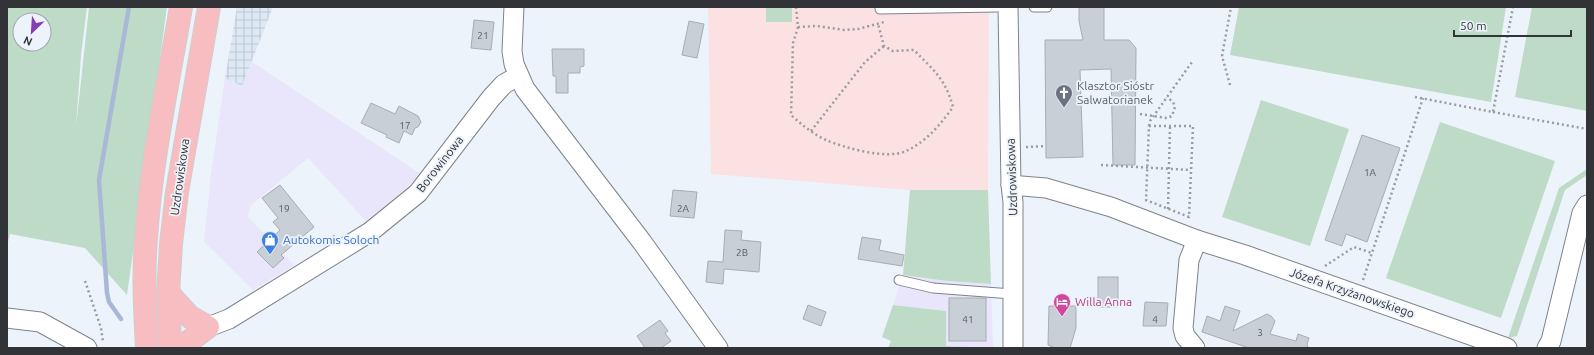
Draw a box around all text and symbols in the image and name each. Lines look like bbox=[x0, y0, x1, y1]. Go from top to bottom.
north arrow bbox=[12, 12, 52, 52]
scale bar bbox=[1454, 12, 1571, 38]
text: 50 m bbox=[1460, 19, 1487, 32]
house number: 21 bbox=[477, 30, 489, 41]
text: N bbox=[22, 34, 34, 48]
place label: Klasztor Sióstr Salwatorianek bbox=[1077, 79, 1155, 106]
church icon: Klasztor Sióstr Salwatorianek bbox=[1054, 83, 1074, 108]
house number: 17 bbox=[399, 120, 411, 131]
street label: Borowinowa bbox=[414, 133, 466, 194]
street label: Uzdrowiskowa bbox=[168, 137, 191, 216]
street label: Uzdrowiskowa bbox=[1004, 138, 1019, 216]
house number: 1A bbox=[1364, 167, 1377, 178]
house number: 19 bbox=[278, 203, 290, 214]
house number: 2A bbox=[677, 203, 690, 214]
shop icon: Autokomis Soloch bbox=[260, 230, 280, 255]
place label: Autokomis Soloch bbox=[283, 233, 379, 246]
house number: 2B bbox=[736, 247, 748, 258]
street label: Józefa Krzyżanowskiego bbox=[1288, 265, 1416, 320]
hotel icon: Willa Anna bbox=[1052, 292, 1072, 317]
place label: Willa Anna bbox=[1075, 295, 1132, 308]
house number: 41 bbox=[962, 314, 974, 325]
house number: 4 bbox=[1152, 314, 1158, 325]
house number: 3 bbox=[1257, 327, 1263, 338]

